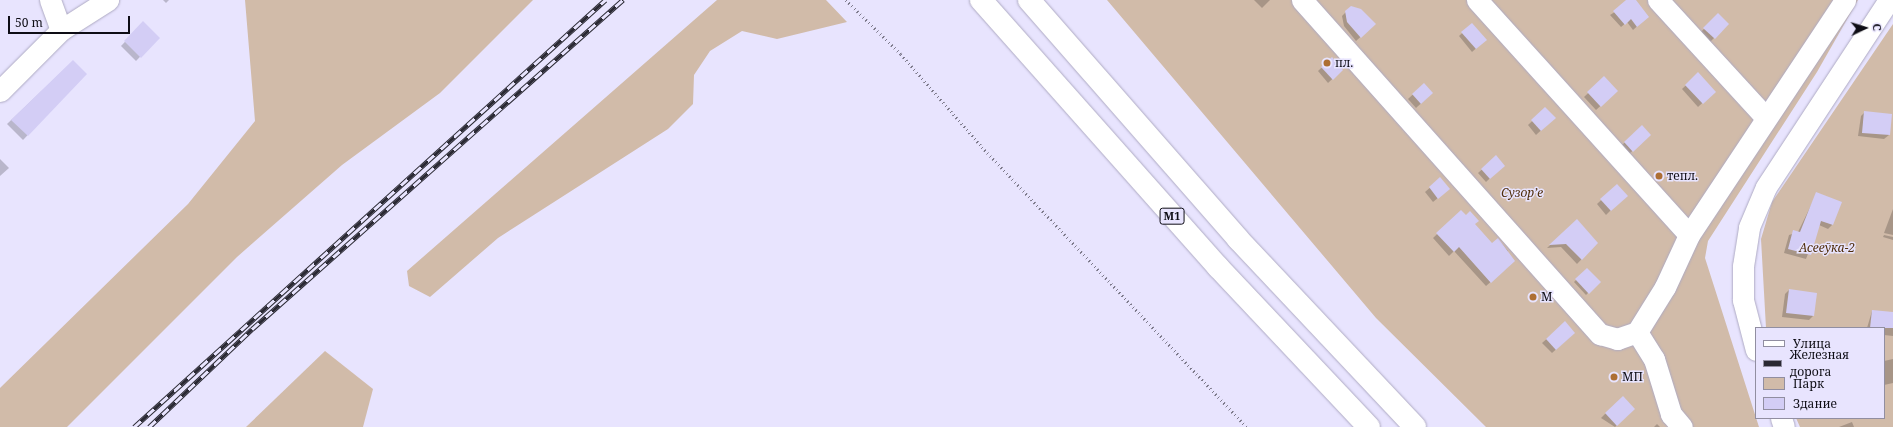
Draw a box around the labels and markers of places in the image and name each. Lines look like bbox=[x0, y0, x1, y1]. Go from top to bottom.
place label: пл. bbox=[1335, 56, 1353, 70]
marker: пл. bbox=[1322, 58, 1332, 68]
place label: тепл. bbox=[1667, 169, 1698, 183]
marker: тепл. bbox=[1654, 171, 1664, 181]
place label: М bbox=[1541, 290, 1552, 304]
marker: М bbox=[1528, 292, 1538, 302]
place label: МП bbox=[1622, 370, 1643, 384]
marker: МП bbox=[1609, 372, 1619, 382]

